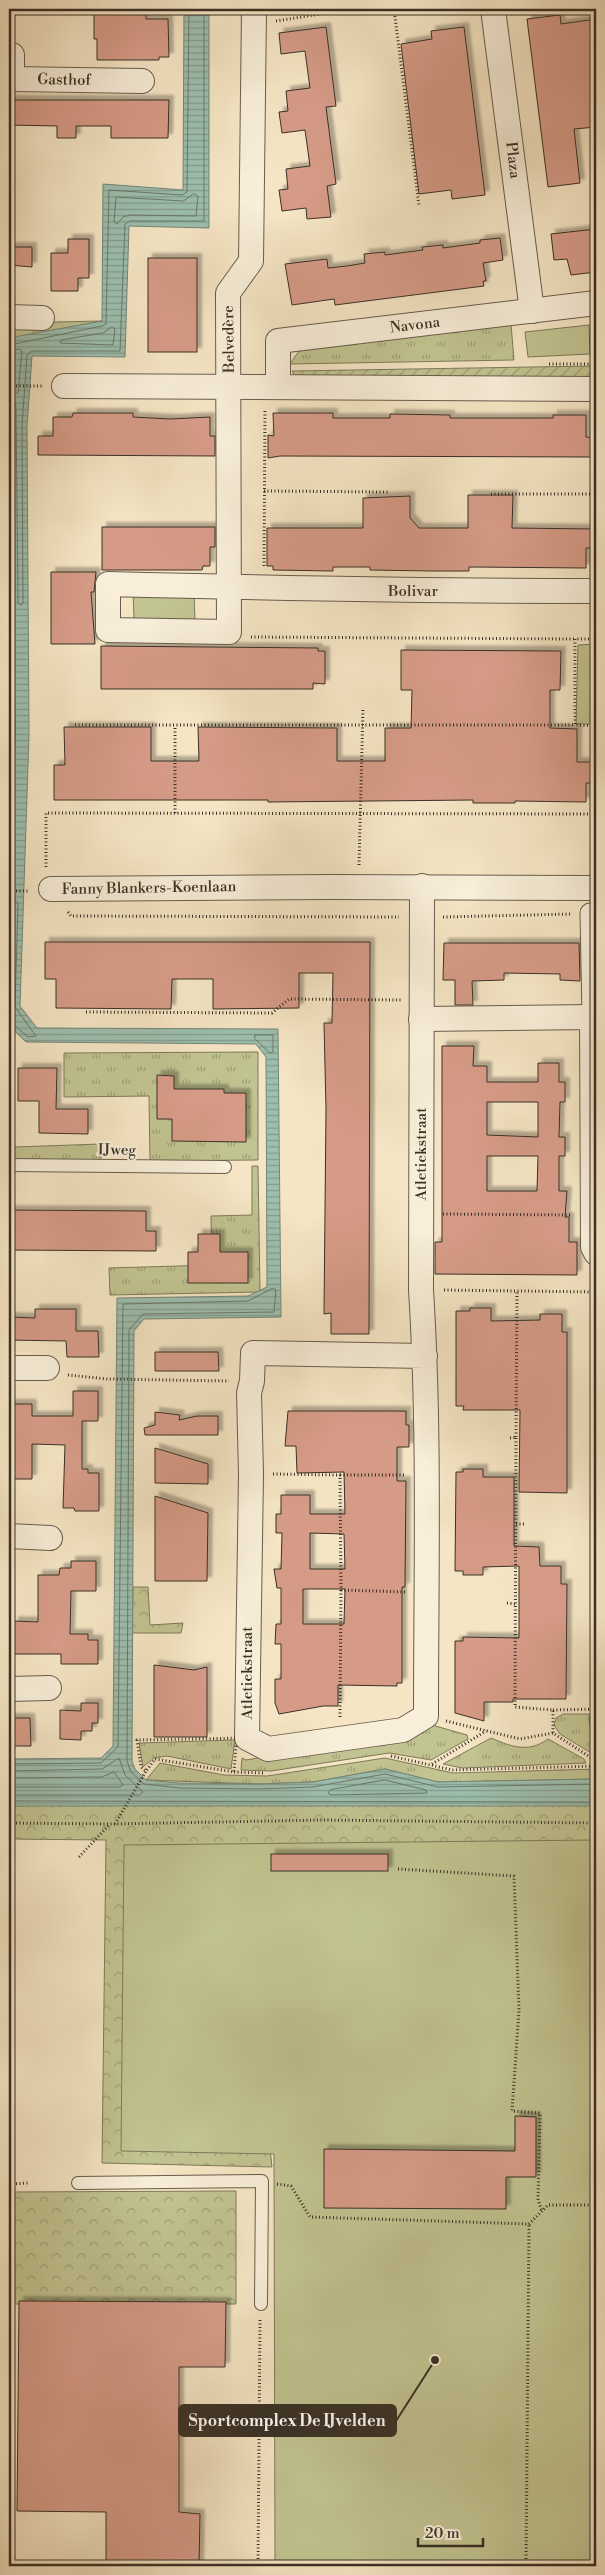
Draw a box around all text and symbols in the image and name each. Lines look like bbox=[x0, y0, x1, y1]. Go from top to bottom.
street label: Gasthof bbox=[37, 70, 91, 90]
street label: Plaza bbox=[501, 140, 525, 180]
street label: Belvedère bbox=[219, 305, 239, 374]
street label: Navona bbox=[389, 312, 442, 338]
street label: Bolivar bbox=[387, 582, 438, 601]
street label: Fanny Blankers-Koenlaan bbox=[61, 877, 237, 899]
street label: Atletiekstraat bbox=[412, 1107, 431, 1201]
street label: IJweg bbox=[98, 1140, 136, 1160]
street label: Atletiekstraat bbox=[238, 1626, 257, 1720]
callout: Sportcomplex De IJvelden bbox=[179, 2405, 396, 2436]
text: Sportcomplex De IJvelden bbox=[188, 2411, 386, 2431]
scale bar bbox=[418, 2515, 482, 2547]
text: 20 m bbox=[425, 2524, 460, 2543]

